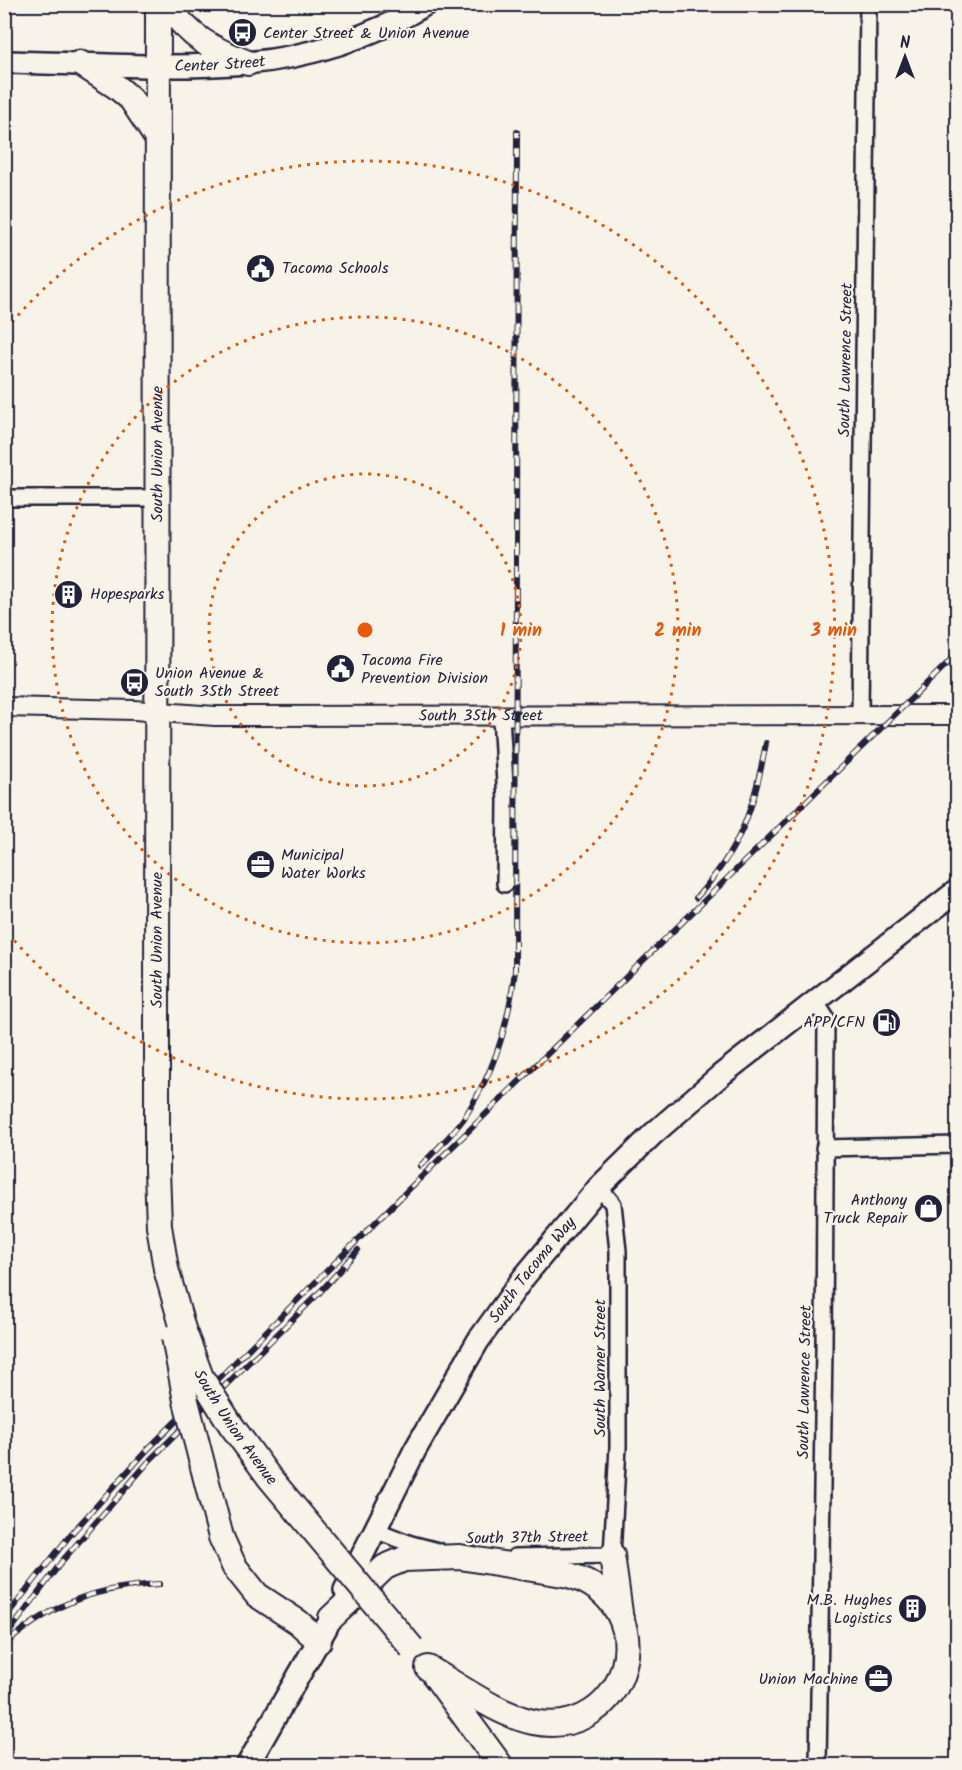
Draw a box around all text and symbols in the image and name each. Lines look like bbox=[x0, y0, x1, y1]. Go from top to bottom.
bus stop icon: Center Street & Union Avenue bbox=[226, 17, 258, 49]
place label: Center Street & Union Avenue bbox=[263, 21, 469, 46]
north arrow bbox=[875, 27, 935, 87]
text: N bbox=[900, 31, 910, 56]
street label: Center Street bbox=[174, 48, 268, 79]
public building icon: Tacoma Schools bbox=[245, 252, 277, 284]
place label: Tacoma Schools bbox=[282, 256, 389, 281]
street label: South Lawrence Street bbox=[832, 282, 860, 437]
street label: South Union Avenue bbox=[145, 386, 170, 522]
building icon: Hopesparks bbox=[53, 578, 85, 610]
place label: Hopesparks bbox=[90, 582, 165, 607]
text: 1 min bbox=[500, 617, 542, 646]
text: 2 min bbox=[655, 617, 701, 646]
text: 3 min bbox=[810, 617, 857, 646]
centre of rings bbox=[355, 620, 375, 640]
place label: Tacoma Fire Prevention Division bbox=[361, 648, 488, 691]
public building icon: Tacoma Fire Prevention Division bbox=[324, 653, 356, 685]
place label: Union Avenue & South 35th Street bbox=[155, 661, 280, 704]
bus stop icon: Union Avenue & South 35th Street bbox=[118, 666, 150, 698]
street label: South 35th Street bbox=[419, 703, 544, 728]
place label: Municipal Water Works bbox=[281, 843, 366, 886]
office icon: Municipal Water Works bbox=[244, 848, 276, 880]
street label: South Union Avenue bbox=[145, 872, 170, 1008]
fuel station icon: APP/CFN bbox=[870, 1006, 902, 1038]
place label: APP/CFN bbox=[803, 1010, 865, 1035]
place label: Anthony Truck Repair bbox=[824, 1188, 909, 1231]
shop icon: Anthony Truck Repair bbox=[912, 1193, 944, 1225]
street label: South Tacoma Way bbox=[482, 1211, 582, 1328]
street label: South Warner Street bbox=[588, 1298, 613, 1437]
street label: South Lawrence Street bbox=[791, 1304, 819, 1459]
street label: South Union Avenue bbox=[187, 1366, 284, 1491]
street label: South 37th Street bbox=[465, 1524, 589, 1552]
place label: M.B. Hughes Logistics bbox=[807, 1588, 892, 1631]
building icon: M.B. Hughes Logistics bbox=[897, 1593, 929, 1625]
office icon: Union Machine bbox=[863, 1663, 895, 1695]
place label: Union Machine bbox=[759, 1667, 858, 1692]

